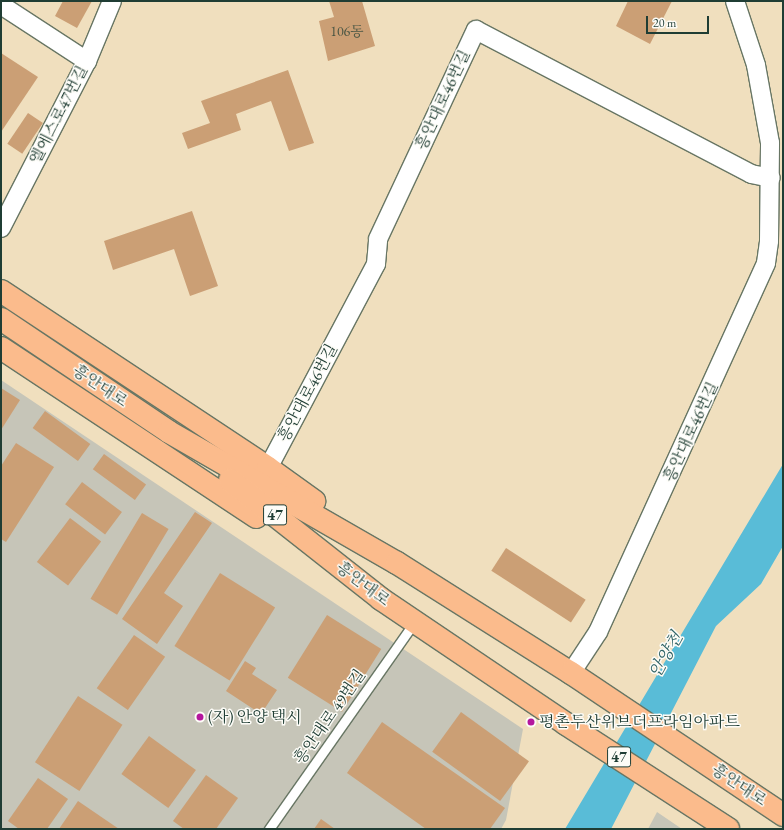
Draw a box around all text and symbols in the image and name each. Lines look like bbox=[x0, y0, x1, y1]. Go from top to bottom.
scale bar bbox=[648, 8, 711, 34]
text: 20 m bbox=[653, 15, 676, 31]
house number: 106동 bbox=[330, 23, 364, 39]
street label: 흥안대로46번길 bbox=[411, 47, 475, 153]
street label: 엘에스로47번길 bbox=[26, 62, 92, 168]
street label: 흥안대로46번길 bbox=[274, 341, 342, 445]
street label: 흥안대로 bbox=[69, 361, 131, 411]
street label: 흥안대로46번길 bbox=[659, 379, 723, 485]
road number: 47 bbox=[263, 502, 287, 528]
street label: 흥안대로 bbox=[333, 558, 393, 610]
water label: 안양천 bbox=[645, 629, 687, 681]
street label: 흥안대로 49번길 bbox=[290, 666, 370, 768]
place label: (자) 안양 택시 bbox=[208, 707, 302, 727]
marker: (자) 안양 택시 bbox=[195, 712, 205, 722]
place label: 평촌두산위브더프라임아파트 bbox=[539, 712, 740, 732]
marker: 평촌두산위브더프라임아파트 bbox=[526, 717, 536, 727]
road number: 47 bbox=[607, 744, 631, 770]
street label: 흥안대로 bbox=[708, 760, 770, 810]

